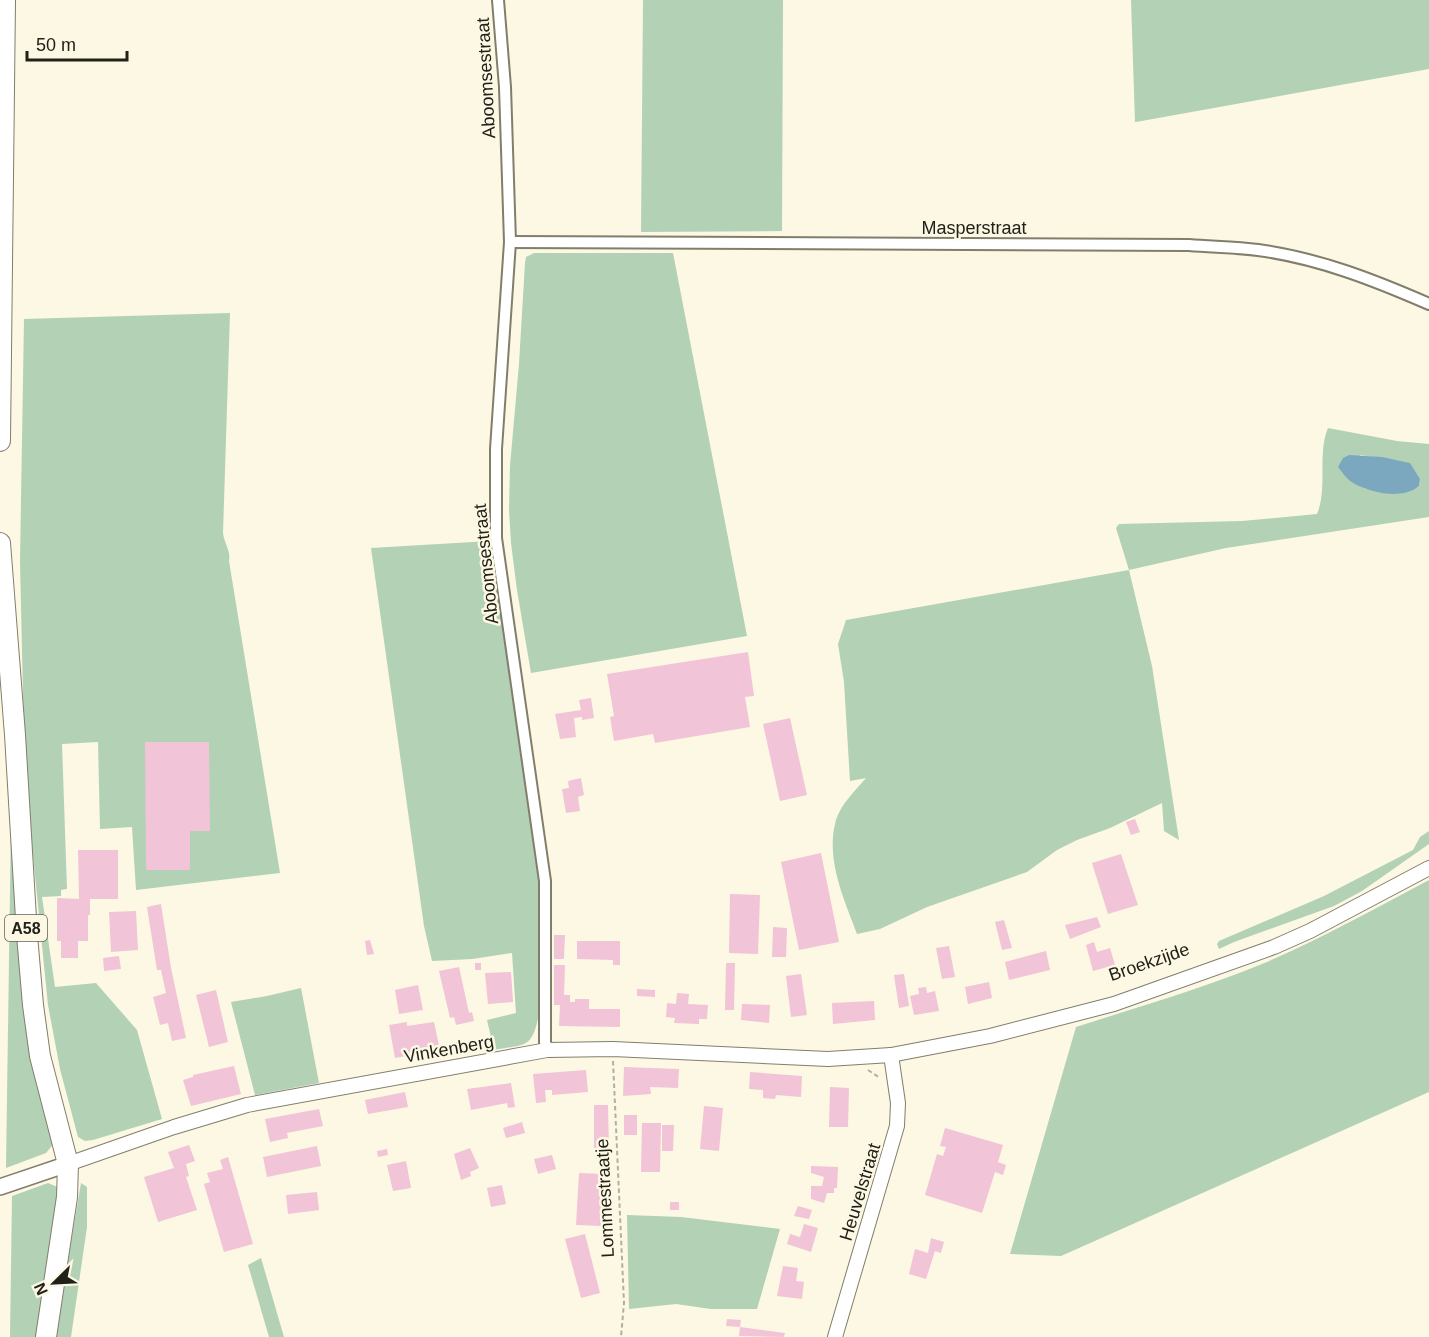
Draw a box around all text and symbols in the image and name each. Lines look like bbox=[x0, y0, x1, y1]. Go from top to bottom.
street label: Aboomsestraat bbox=[473, 17, 499, 139]
scale bar bbox=[27, 24, 128, 62]
text: 50 m bbox=[36, 35, 76, 55]
street label: Masperstraat bbox=[921, 218, 1027, 238]
street label: Aboomsestraat bbox=[470, 503, 502, 625]
road number: A58 bbox=[5, 915, 47, 941]
street label: Broekzijde bbox=[1106, 939, 1192, 985]
street label: Vinkenberg bbox=[403, 1031, 495, 1067]
street label: Lommestraatje bbox=[592, 1138, 618, 1258]
street label: Heuvelstraat bbox=[836, 1141, 884, 1243]
north arrow bbox=[24, 1253, 84, 1313]
text: N bbox=[31, 1280, 51, 1298]

